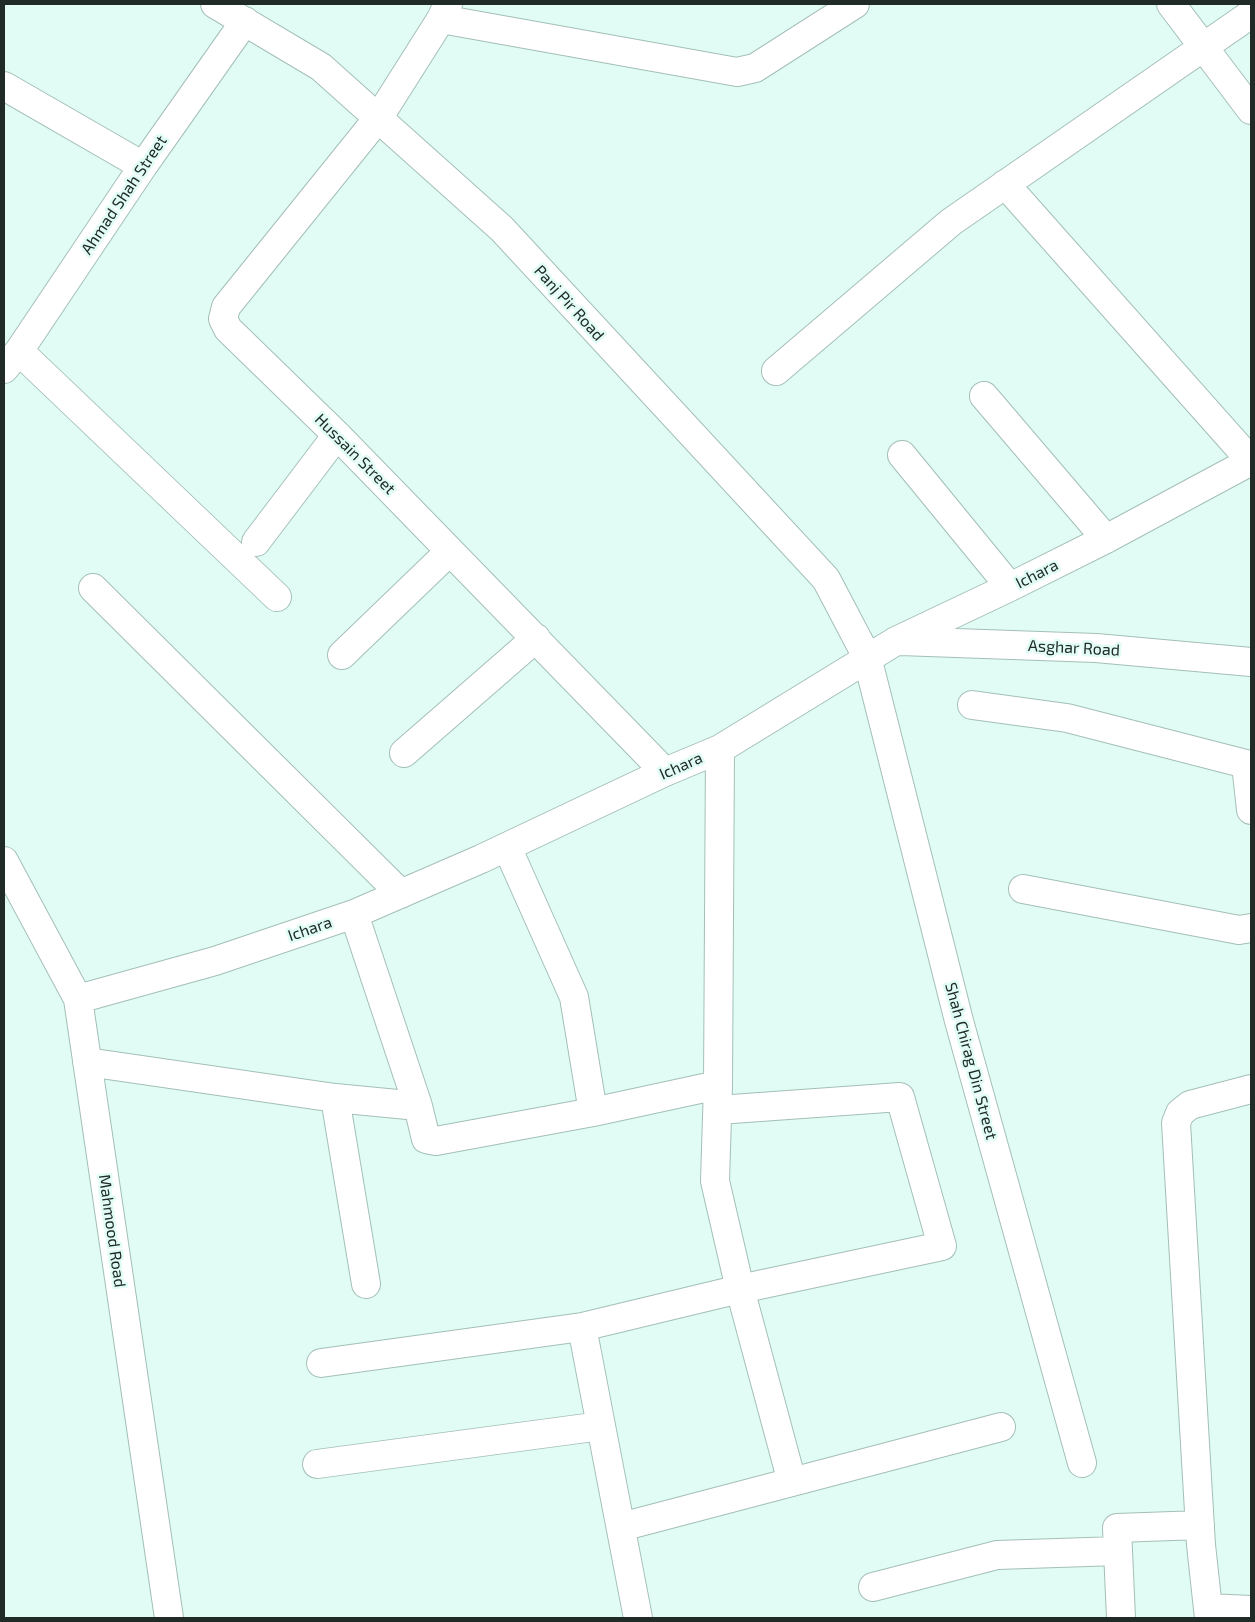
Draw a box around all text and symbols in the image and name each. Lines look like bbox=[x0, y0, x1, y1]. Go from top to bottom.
street label: Ahmad Shah Street bbox=[77, 132, 171, 258]
street label: Panj Pir Road bbox=[530, 261, 608, 345]
street label: Hussain Street bbox=[311, 410, 399, 498]
street label: Ichara bbox=[1012, 555, 1062, 593]
street label: Asghar Road bbox=[1028, 636, 1120, 660]
street label: Ichara bbox=[656, 748, 706, 784]
street label: Ichara bbox=[285, 913, 335, 945]
street label: Shah Chirag Din Street bbox=[941, 980, 1001, 1142]
street label: Mahmood Road bbox=[95, 1173, 129, 1289]

